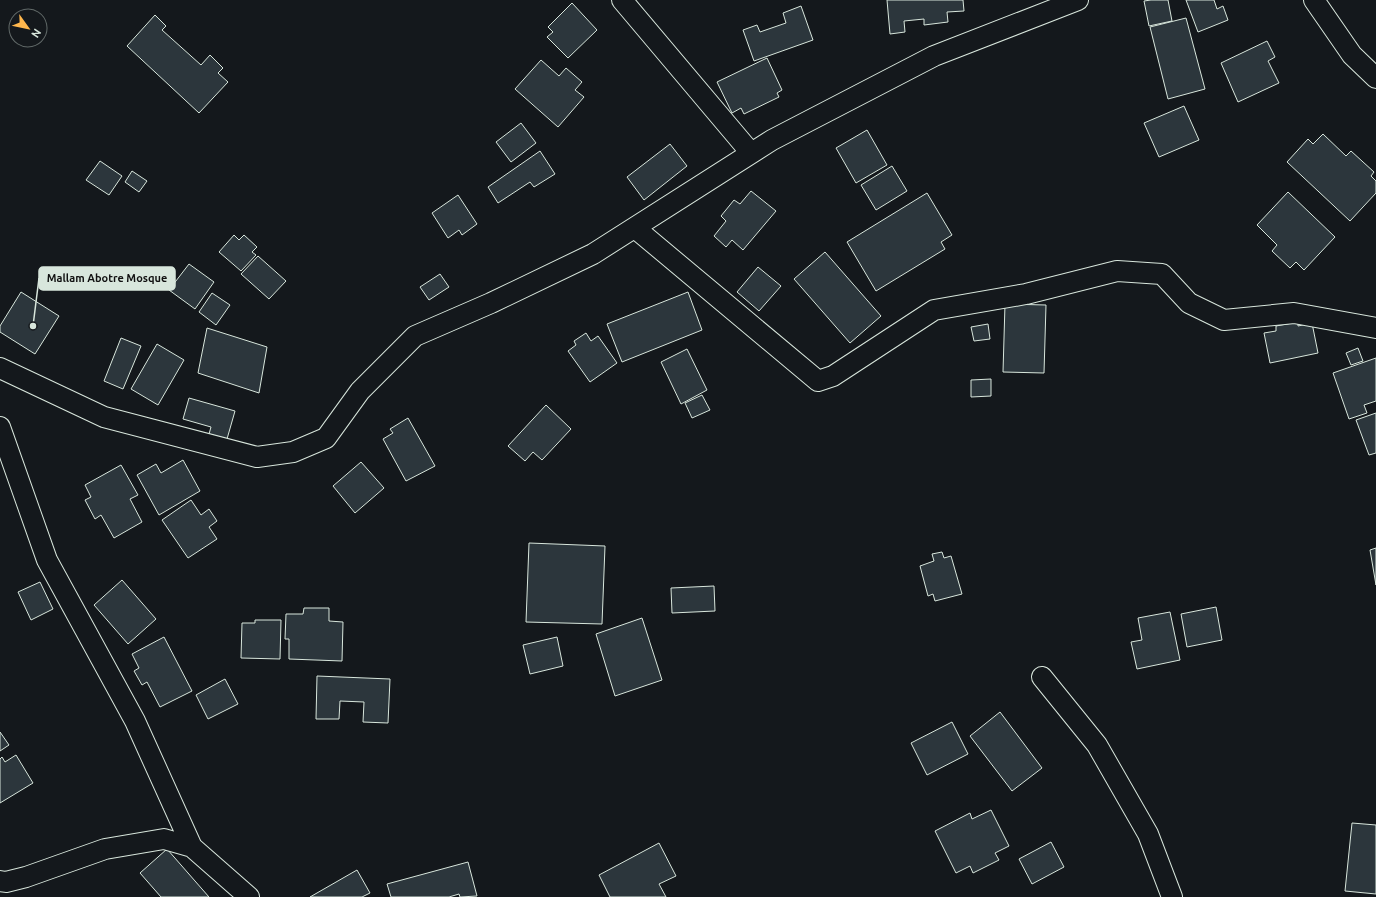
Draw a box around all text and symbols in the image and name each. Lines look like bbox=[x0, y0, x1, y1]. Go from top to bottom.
north arrow bbox=[8, 8, 48, 48]
text: N bbox=[29, 27, 44, 40]
callout: Mallam Abotre Mosque bbox=[39, 267, 175, 290]
text: Mallam Abotre Mosque bbox=[47, 272, 167, 284]

